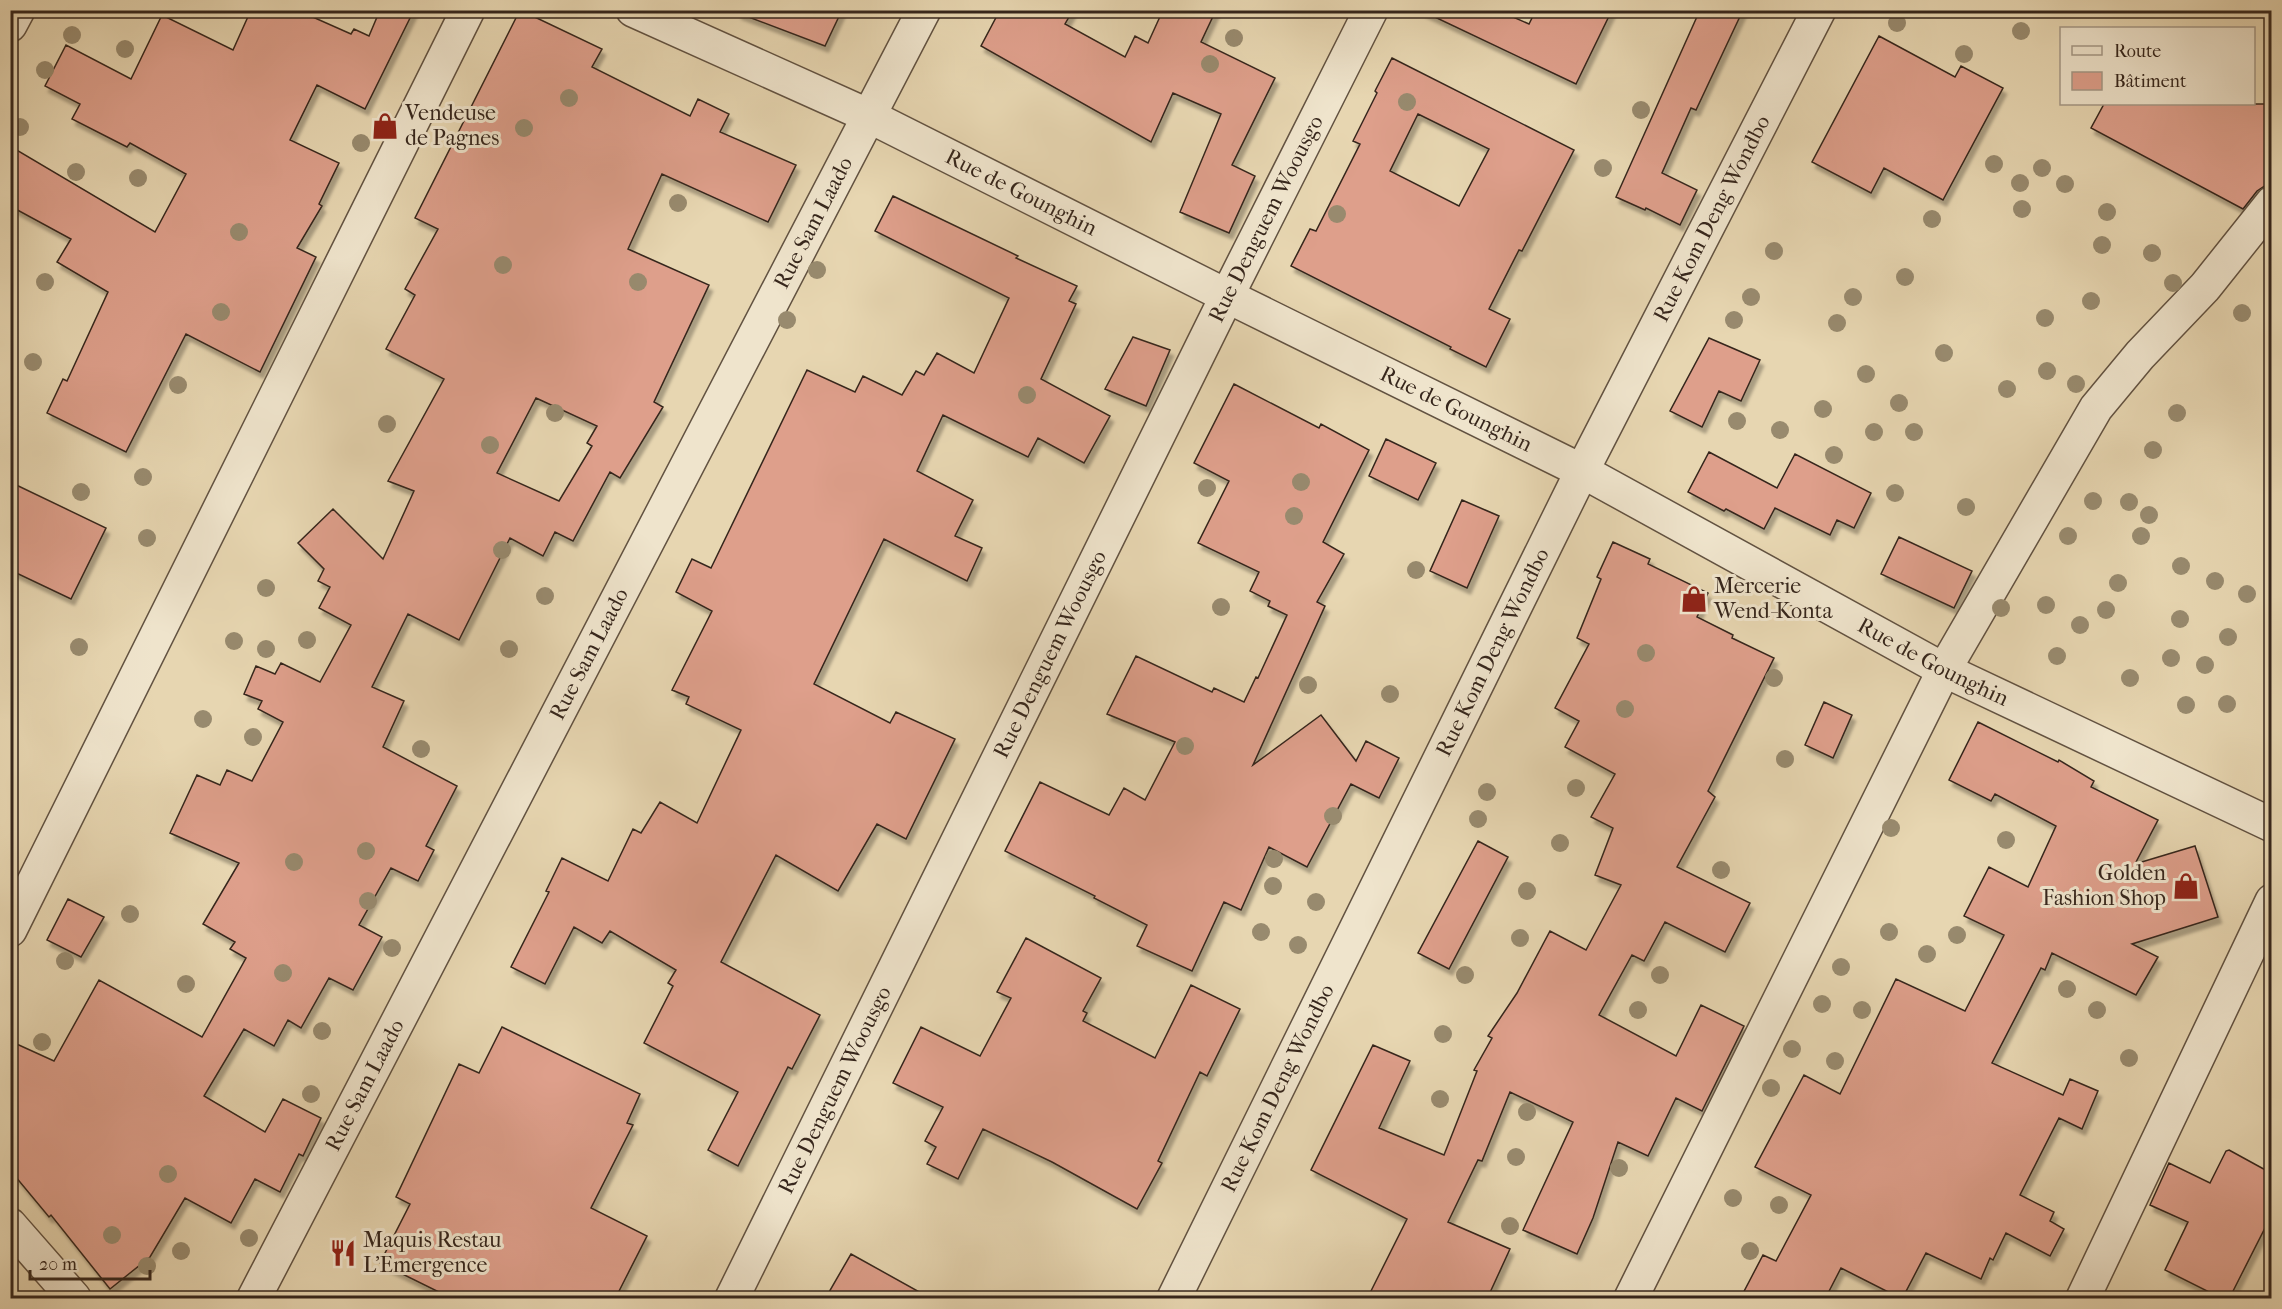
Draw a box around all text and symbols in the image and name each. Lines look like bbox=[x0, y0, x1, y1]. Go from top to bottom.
legend bbox=[2060, 27, 2255, 105]
text: Route bbox=[2114, 41, 2161, 62]
text: Bâtiment bbox=[2114, 71, 2187, 92]
place label: Vendeuse de Pagnes bbox=[404, 100, 499, 151]
shop icon: Vendeuse de Pagnes bbox=[370, 111, 400, 141]
street label: Rue Denguem Woousgo bbox=[1203, 111, 1329, 327]
street label: Rue Kom Deng Wondbo bbox=[1648, 111, 1776, 326]
street label: Rue de Gounghin bbox=[941, 144, 1101, 242]
street label: Rue Sam Laado bbox=[768, 152, 858, 293]
street label: Rue de Gounghin bbox=[1376, 361, 1537, 458]
street label: Rue Kom Deng Wondbo bbox=[1430, 544, 1555, 761]
street label: Rue Denguem Woousgo bbox=[988, 546, 1112, 762]
place label: Mercerie Wend-Konta bbox=[1713, 573, 1833, 624]
street label: Rue Sam Laado bbox=[544, 584, 634, 724]
shop icon: Mercerie Wend-Konta bbox=[1679, 584, 1709, 614]
street label: Rue de Gounghin bbox=[1853, 612, 2013, 712]
place label: Golden Fashion Shop bbox=[2042, 860, 2166, 911]
shop icon: Golden Fashion Shop bbox=[2171, 871, 2201, 901]
street label: Rue Kom Deng Wondbo bbox=[1215, 980, 1340, 1196]
street label: Rue Denguem Woousgo bbox=[773, 982, 897, 1198]
street label: Rue Sam Laado bbox=[320, 1015, 410, 1155]
place label: Maquis Restau L'Emergence bbox=[363, 1227, 502, 1278]
restaurant icon: Maquis Restau L'Emergence bbox=[328, 1238, 358, 1268]
scale bar bbox=[30, 1243, 150, 1281]
text: 20 m bbox=[39, 1254, 77, 1275]

